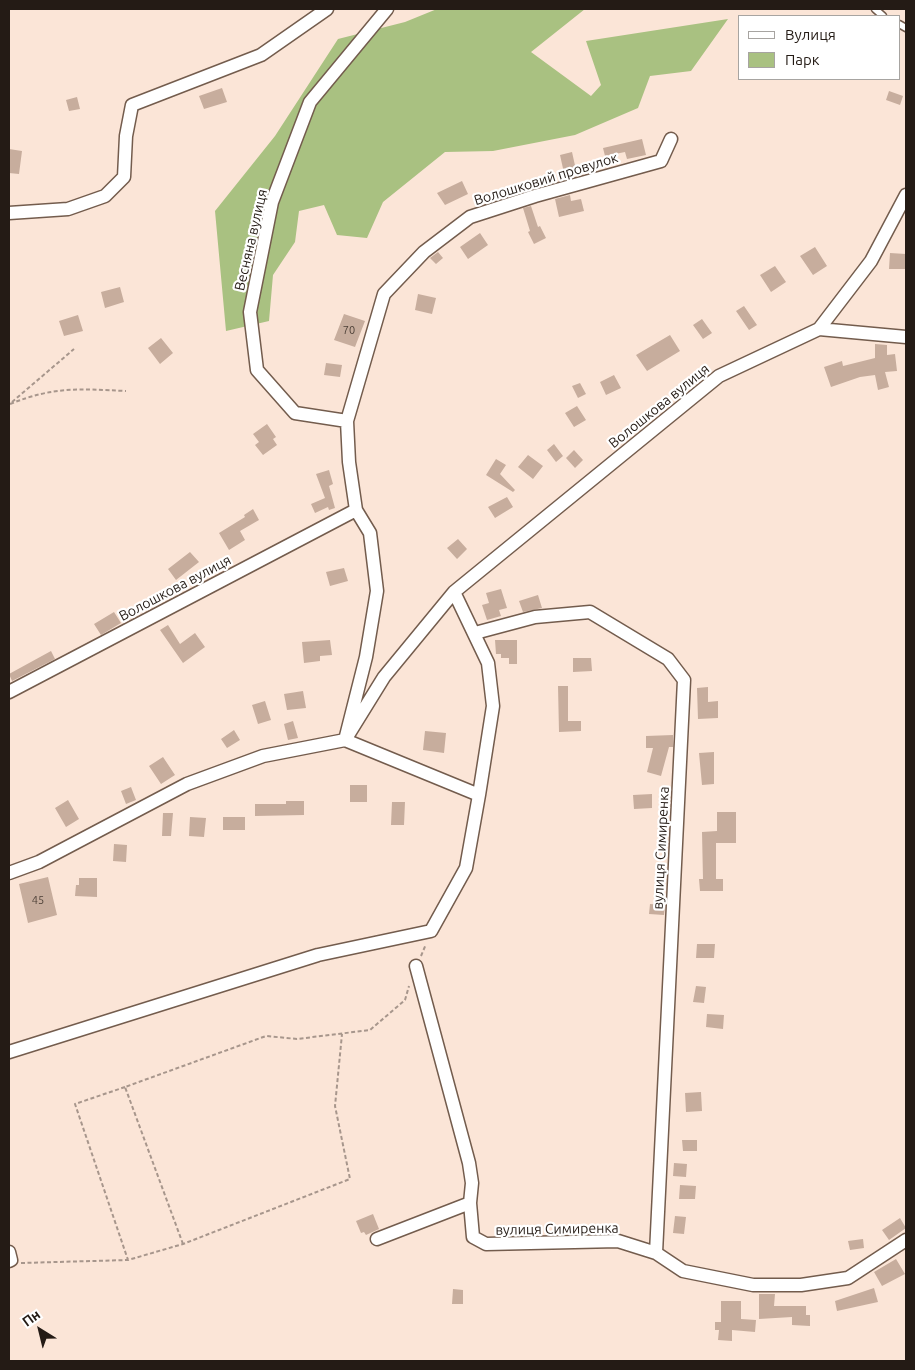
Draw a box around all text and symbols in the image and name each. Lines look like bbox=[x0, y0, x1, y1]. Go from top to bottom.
legend bbox=[738, 15, 900, 80]
text: Вулиця bbox=[785, 26, 836, 43]
text: Парк bbox=[785, 51, 820, 68]
street label: Волошковий провулок bbox=[472, 149, 620, 209]
street label: Весняна вулиця bbox=[231, 188, 271, 292]
house number: 70 bbox=[343, 323, 355, 337]
street label: Волошкова вулиця bbox=[605, 360, 713, 452]
street label: Волошкова вулиця bbox=[116, 551, 234, 625]
street label: вулиця Симиренка bbox=[649, 786, 673, 910]
house number: 45 bbox=[32, 893, 44, 907]
street label: вулиця Симиренка bbox=[495, 1220, 619, 1238]
north arrow bbox=[15, 1305, 65, 1355]
text: Пн bbox=[19, 1306, 43, 1330]

